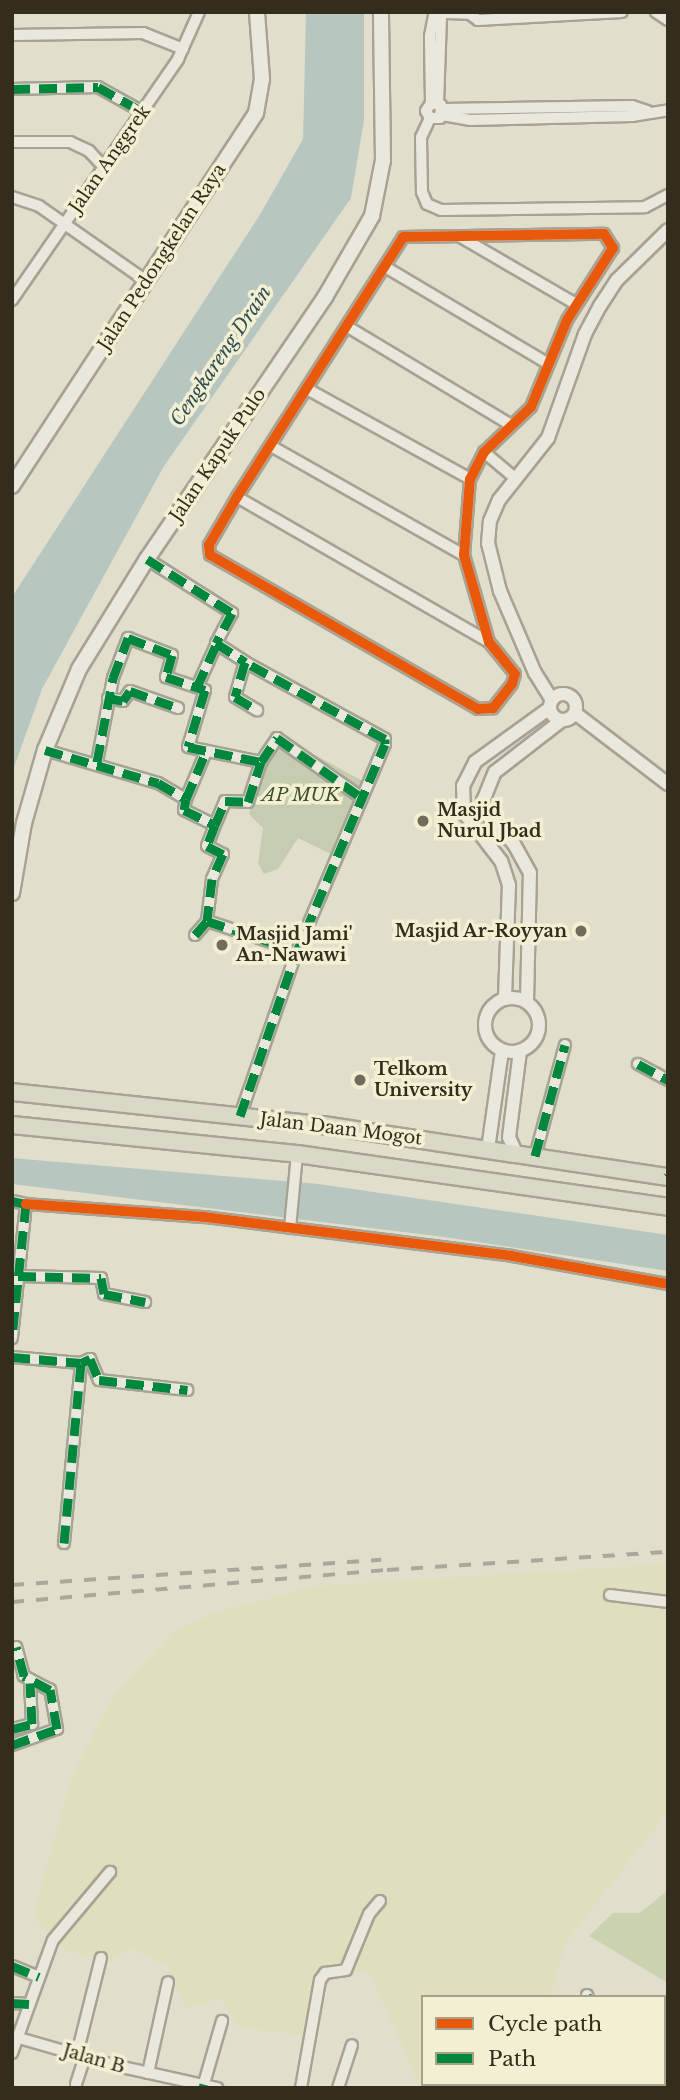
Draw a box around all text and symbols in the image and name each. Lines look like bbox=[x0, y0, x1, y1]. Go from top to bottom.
street label: Jalan Anggrek bbox=[65, 101, 155, 217]
street label: Jalan Pedongkelan Raya bbox=[93, 160, 231, 354]
water label: Cengkareng Drain bbox=[166, 282, 276, 430]
street label: Jalan Kapuk Pulo bbox=[165, 384, 271, 526]
park label: AP MUK bbox=[262, 784, 340, 806]
place label: Masjid Nurul Jbad bbox=[437, 800, 541, 842]
marker: Masjid Nurul Jbad bbox=[415, 813, 431, 829]
place label: Masjid Ar-Royyan bbox=[394, 920, 567, 942]
marker: Masjid Ar-Royyan bbox=[573, 923, 589, 939]
place label: Masjid Jami' An-Nawawi bbox=[236, 924, 352, 967]
marker: Masjid Jami' An-Nawawi bbox=[214, 937, 230, 953]
place label: Telkom University bbox=[374, 1059, 472, 1102]
marker: Telkom University bbox=[352, 1072, 368, 1088]
street label: Jalan Daan Mogot bbox=[259, 1108, 423, 1150]
legend bbox=[421, 1995, 666, 2086]
text: Cycle path bbox=[488, 2011, 602, 2037]
street label: Jalan B bbox=[60, 2040, 128, 2078]
text: Path bbox=[488, 2046, 536, 2072]

